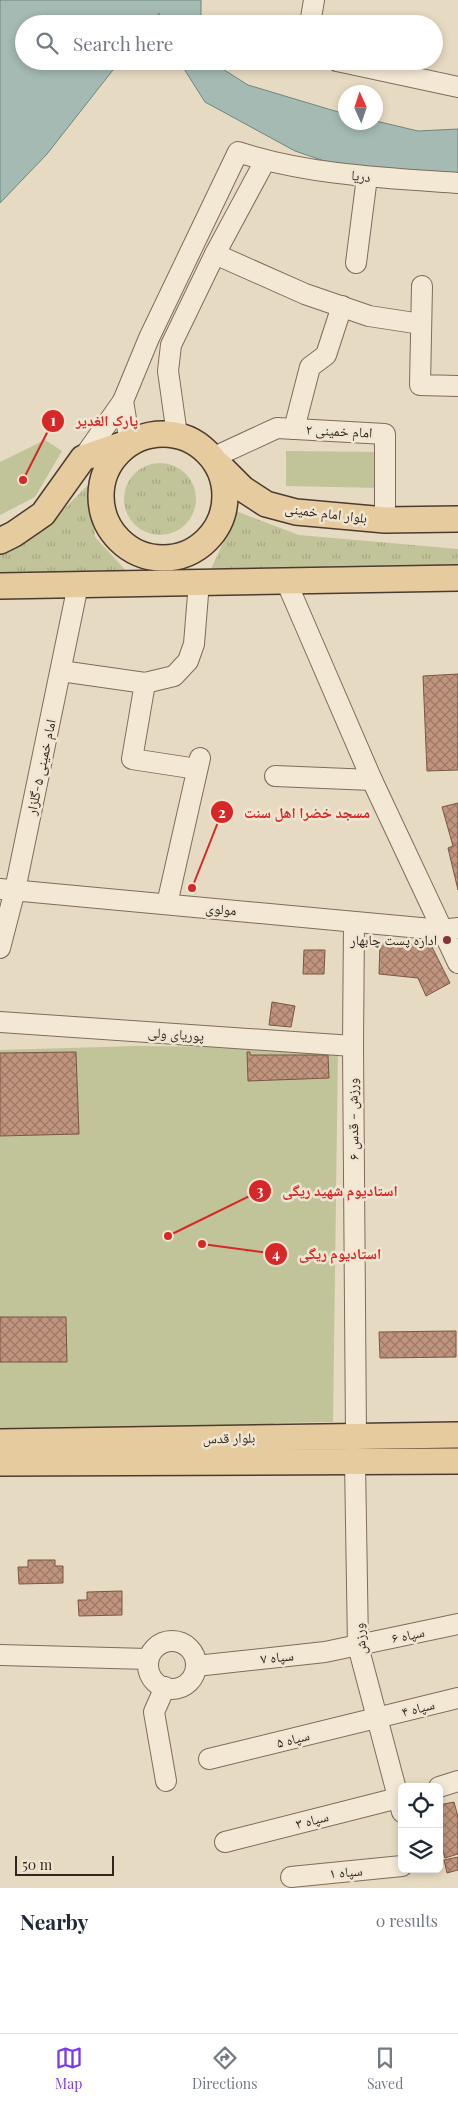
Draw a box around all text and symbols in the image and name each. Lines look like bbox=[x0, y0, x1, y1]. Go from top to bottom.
search box bbox=[15, 15, 443, 70]
icon: search bbox=[33, 29, 61, 57]
text: Search here bbox=[73, 30, 173, 56]
north arrow bbox=[338, 85, 383, 130]
street label: دریا bbox=[350, 165, 372, 186]
callout: پارک الغدیر bbox=[41, 406, 148, 436]
text: 1 bbox=[50, 410, 56, 430]
text: پارک الغدیر bbox=[75, 410, 138, 430]
street label: امام خمینی ۲ bbox=[305, 419, 373, 443]
street label: بلوار امام خمینی bbox=[284, 498, 369, 528]
street label: امام خمینی ۵-گلزار bbox=[21, 717, 61, 818]
callout: مسجد خضرا اهل سنت bbox=[209, 797, 380, 827]
text: 2 bbox=[218, 802, 226, 822]
text: مسجد خضرا اهل سنت bbox=[244, 802, 370, 822]
street label: مولوی bbox=[205, 898, 237, 919]
place label: اداره پست چابهار bbox=[349, 930, 437, 949]
marker: اداره پست چابهار bbox=[441, 934, 453, 946]
street label: پوریای ولی bbox=[147, 1022, 205, 1045]
street label: ورزش - قدس ۶ bbox=[342, 1078, 363, 1160]
callout: استادیوم شهید ریگی bbox=[247, 1176, 408, 1206]
text: 3 bbox=[256, 1180, 264, 1200]
text: استادیوم شهید ریگی bbox=[282, 1180, 398, 1201]
callout: استادیوم ریگی bbox=[263, 1239, 391, 1269]
text: 4 bbox=[272, 1243, 280, 1263]
text: استادیوم ریگی bbox=[299, 1243, 381, 1264]
street label: بلوار قدس bbox=[202, 1428, 256, 1447]
street label: ورزش bbox=[348, 1622, 371, 1656]
street label: سپاه ۶ bbox=[390, 1622, 426, 1647]
street label: سپاه ۷ bbox=[259, 1645, 295, 1668]
street label: سپاه ۴ bbox=[399, 1694, 436, 1721]
street label: سپاه ۵ bbox=[274, 1725, 311, 1752]
map controls bbox=[398, 1783, 443, 1873]
button: locate bbox=[398, 1783, 443, 1828]
street label: سپاه ۳ bbox=[293, 1806, 330, 1833]
button: layers bbox=[398, 1828, 443, 1873]
scale bar bbox=[15, 1853, 114, 1876]
text: 50 m bbox=[22, 1855, 52, 1874]
street label: سپاه ۱ bbox=[329, 1861, 363, 1883]
text: Nearby bbox=[20, 1907, 89, 1935]
text: 0 results bbox=[376, 1910, 438, 1931]
tab: Map bbox=[55, 2044, 83, 2093]
tab: Directions bbox=[192, 2044, 258, 2093]
tab: Saved bbox=[367, 2044, 403, 2093]

